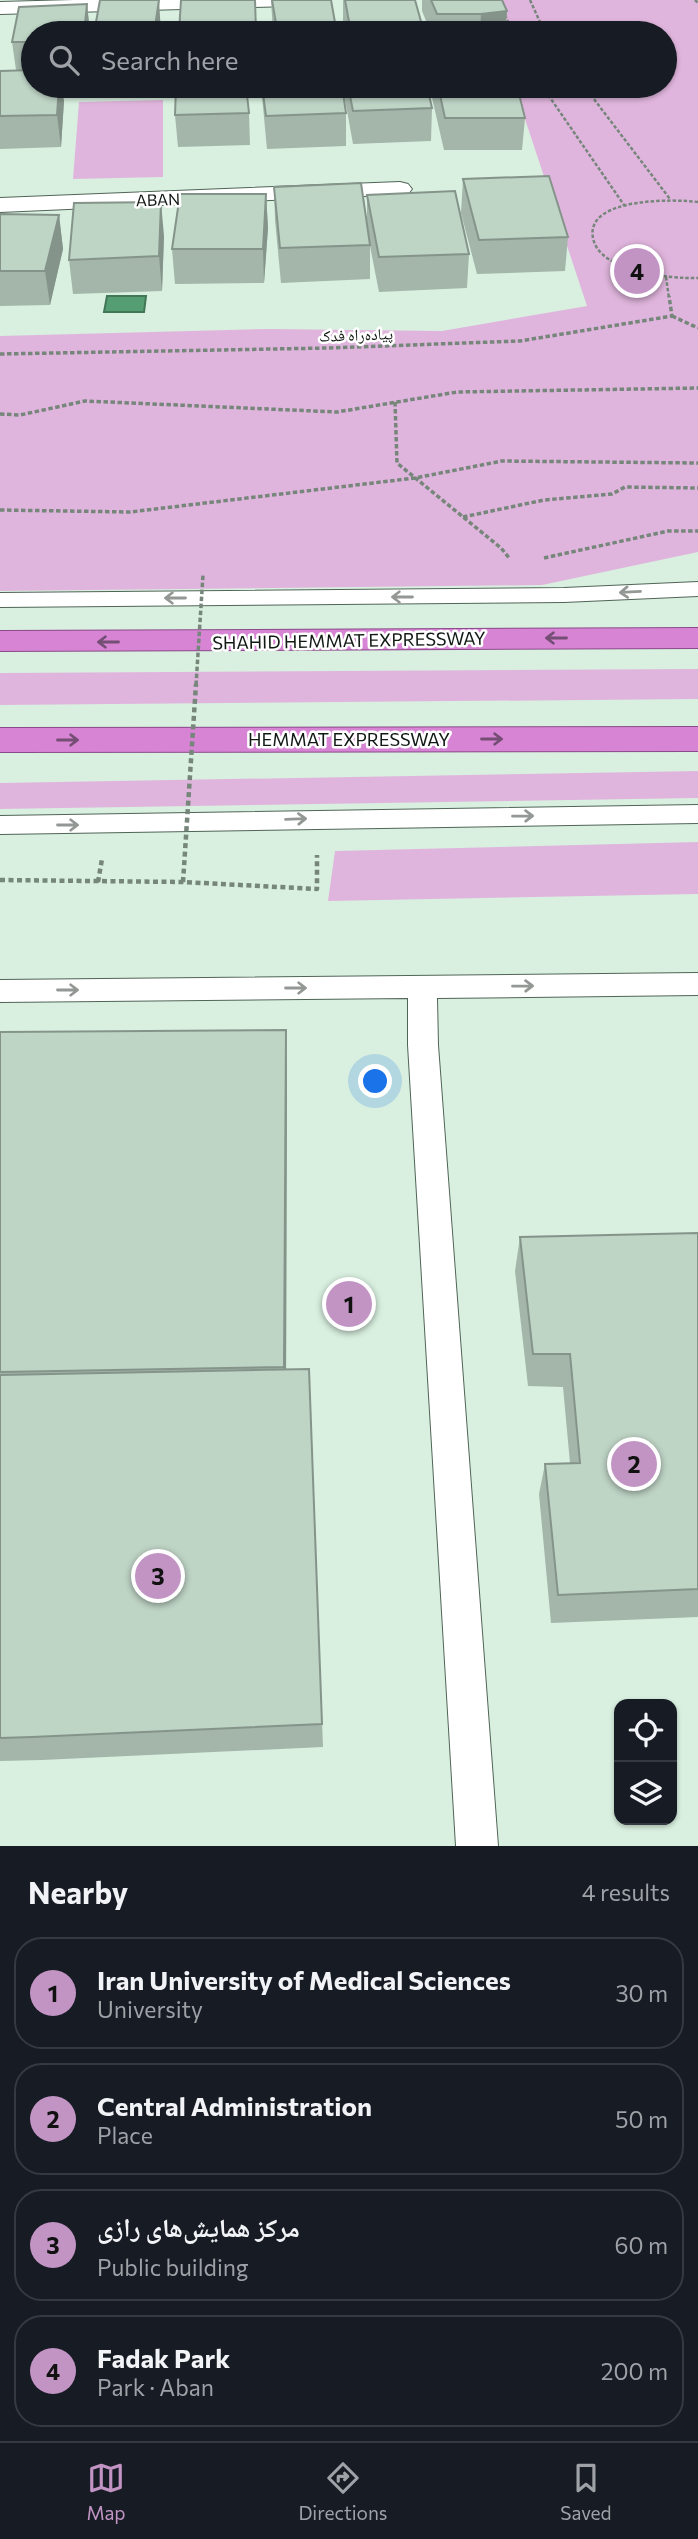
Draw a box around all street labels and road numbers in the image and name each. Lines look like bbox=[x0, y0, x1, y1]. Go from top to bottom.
street label: ABAN bbox=[135, 189, 181, 209]
street label: پیاده‌راه فدک bbox=[319, 323, 394, 346]
street label: SHAHID HEMMAT EXPRESSWAY bbox=[212, 627, 486, 653]
street label: HEMMAT EXPRESSWAY bbox=[248, 728, 450, 750]

